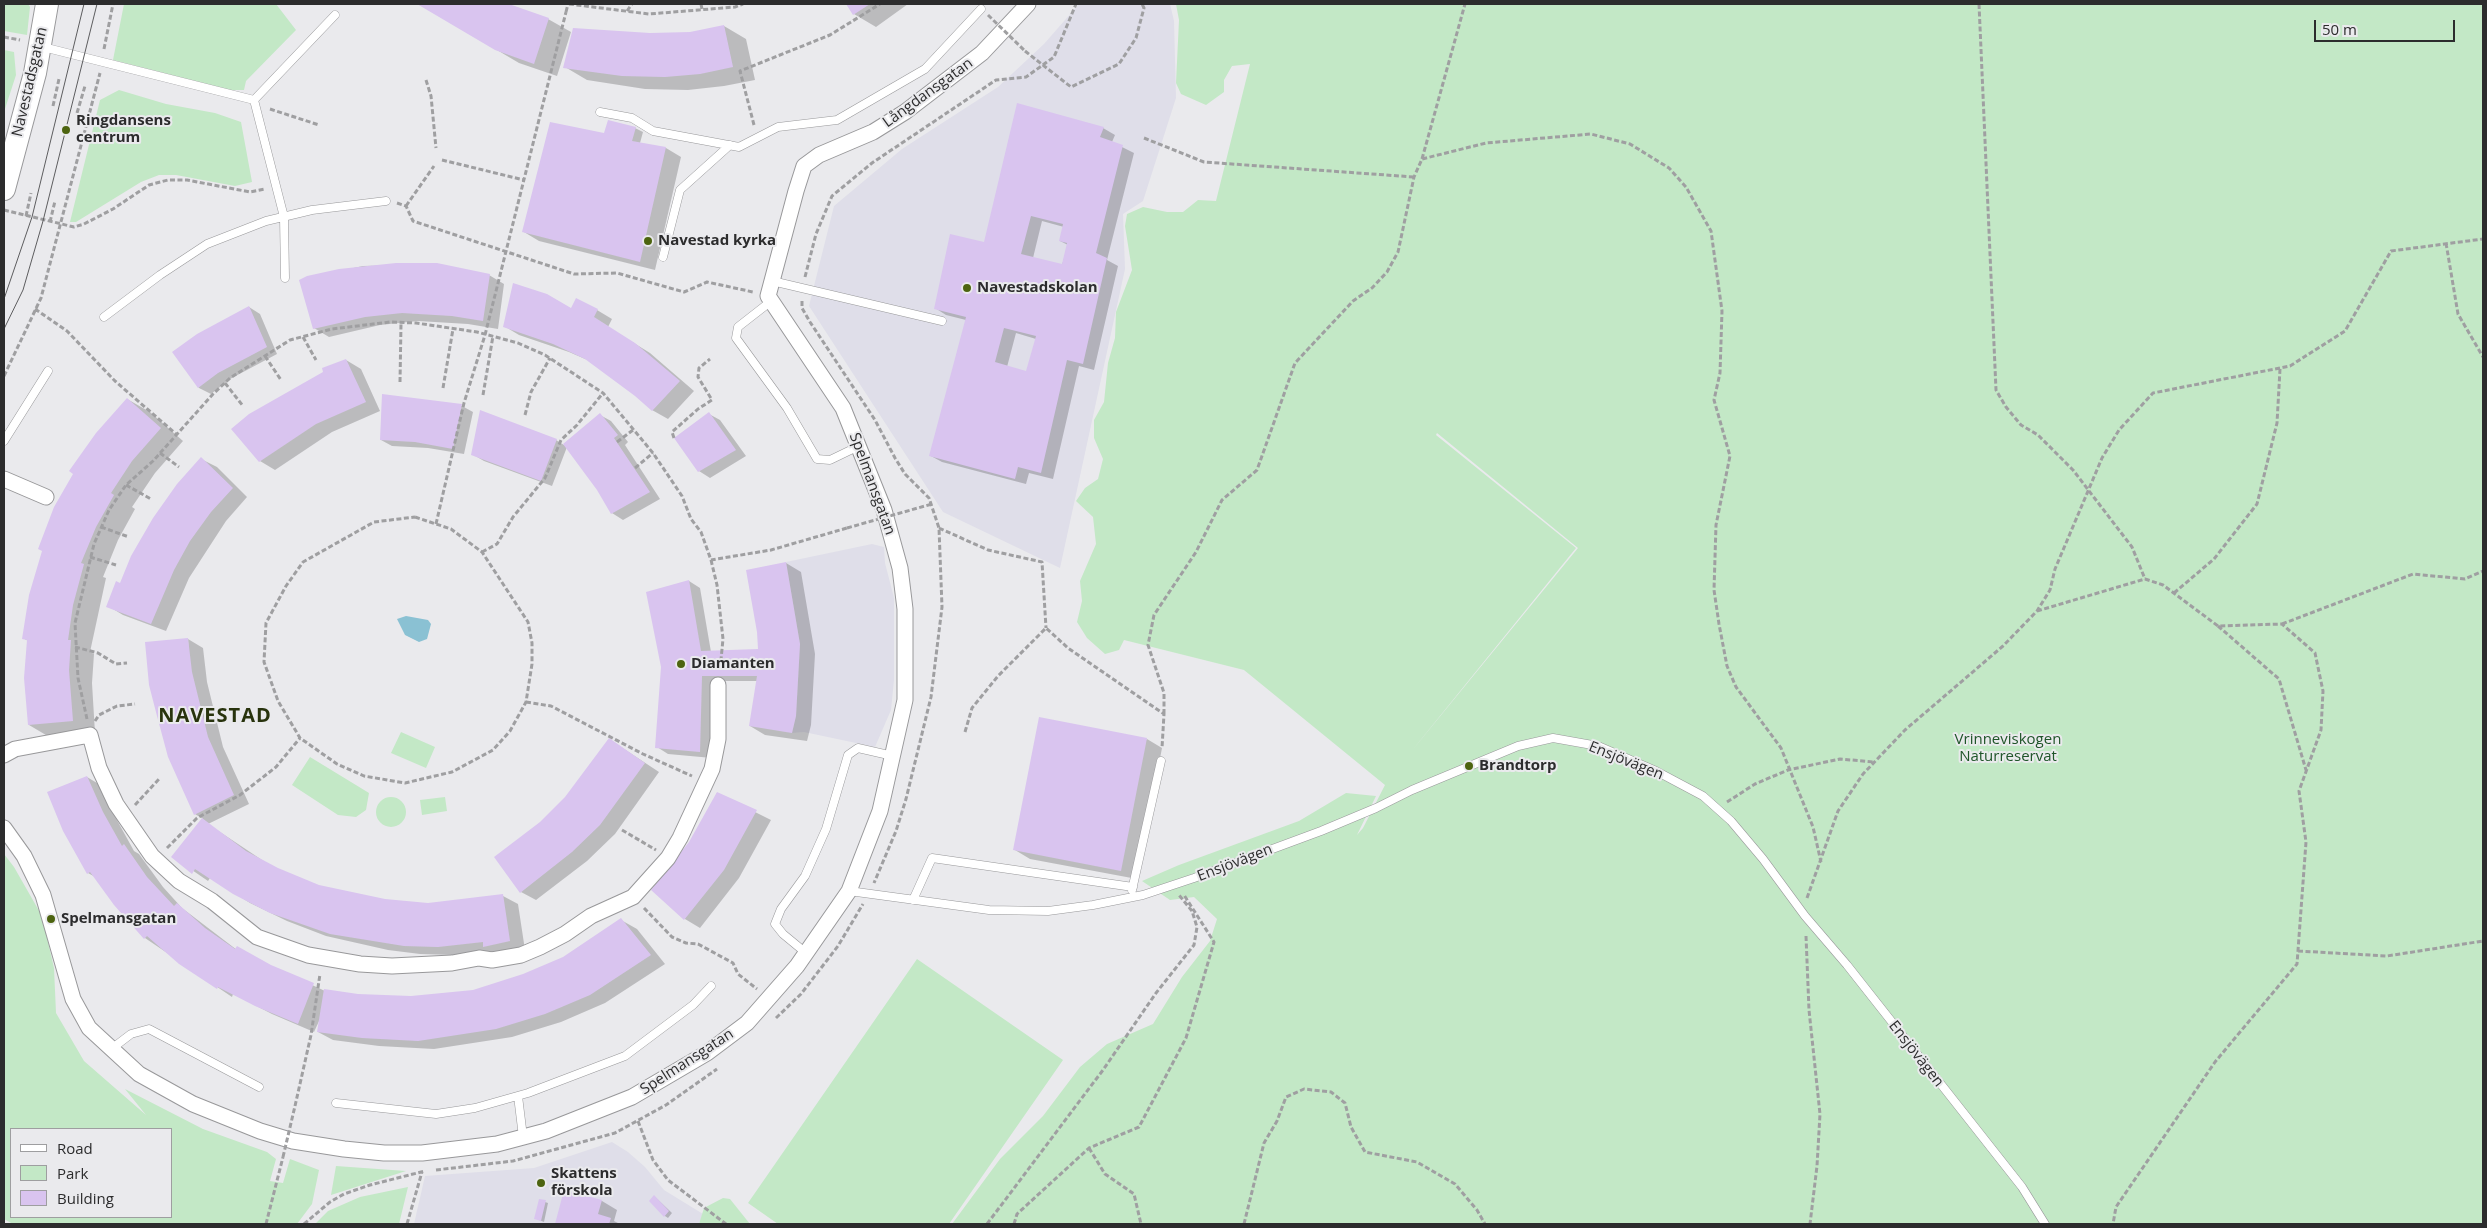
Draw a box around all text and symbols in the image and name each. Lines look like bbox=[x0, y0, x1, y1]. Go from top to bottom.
scale bar bbox=[2317, 10, 2458, 42]
text: 50 m bbox=[2322, 19, 2357, 39]
street label: Navestadsgatan bbox=[9, 25, 51, 139]
street label: Långdansgatan bbox=[880, 54, 976, 132]
place label: Ringdansens centrum bbox=[76, 112, 171, 147]
marker: Ringdansens centrum bbox=[60, 124, 72, 136]
place label: Navestad kyrka bbox=[658, 232, 776, 250]
marker: Navestad kyrka bbox=[642, 235, 654, 247]
place label: Navestadskolan bbox=[977, 279, 1098, 297]
marker: Navestadskolan bbox=[961, 282, 973, 294]
street label: Spelmansgatan bbox=[845, 430, 899, 538]
place label: Diamanten bbox=[691, 655, 775, 673]
marker: Diamanten bbox=[675, 658, 687, 670]
district label: NAVESTAD bbox=[157, 704, 273, 728]
park label: Vrinneviskogen Naturreservat bbox=[1955, 731, 2061, 766]
street label: Ensjövägen bbox=[1586, 738, 1666, 784]
place label: Brandtorp bbox=[1479, 757, 1556, 775]
marker: Brandtorp bbox=[1463, 760, 1475, 772]
street label: Ensjövägen bbox=[1195, 840, 1275, 886]
place label: Spelmansgatan bbox=[61, 910, 176, 928]
marker: Spelmansgatan bbox=[45, 913, 57, 925]
street label: Ensjövägen bbox=[1885, 1017, 1947, 1091]
street label: Spelmansgatan bbox=[637, 1025, 737, 1099]
legend bbox=[10, 1128, 172, 1218]
text: Road bbox=[57, 1138, 93, 1158]
text: Park bbox=[57, 1163, 88, 1183]
place label: Skattens förskola bbox=[551, 1165, 617, 1200]
marker: Skattens förskola bbox=[535, 1177, 547, 1189]
text: Building bbox=[57, 1188, 114, 1208]

